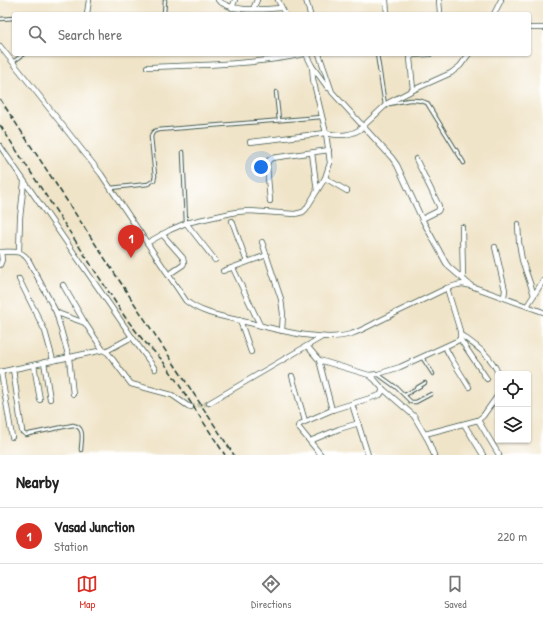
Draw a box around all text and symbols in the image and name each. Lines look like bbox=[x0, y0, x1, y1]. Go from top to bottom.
search box bbox=[12, 12, 531, 56]
icon: search bbox=[26, 23, 48, 45]
text: Search here bbox=[58, 24, 122, 45]
your location bbox=[251, 157, 271, 177]
pin: 1 bbox=[118, 225, 144, 258]
map controls bbox=[495, 371, 531, 443]
button: locate bbox=[495, 371, 531, 407]
button: layers bbox=[495, 407, 531, 443]
text: Nearby bbox=[16, 470, 59, 493]
text: Vasad Junction bbox=[54, 516, 135, 537]
text: 1 bbox=[27, 527, 31, 545]
text: 220 m bbox=[497, 527, 527, 545]
text: Station bbox=[54, 537, 88, 555]
tab: Map bbox=[76, 573, 98, 611]
tab: Directions bbox=[251, 573, 292, 611]
tab: Saved bbox=[444, 573, 467, 611]

